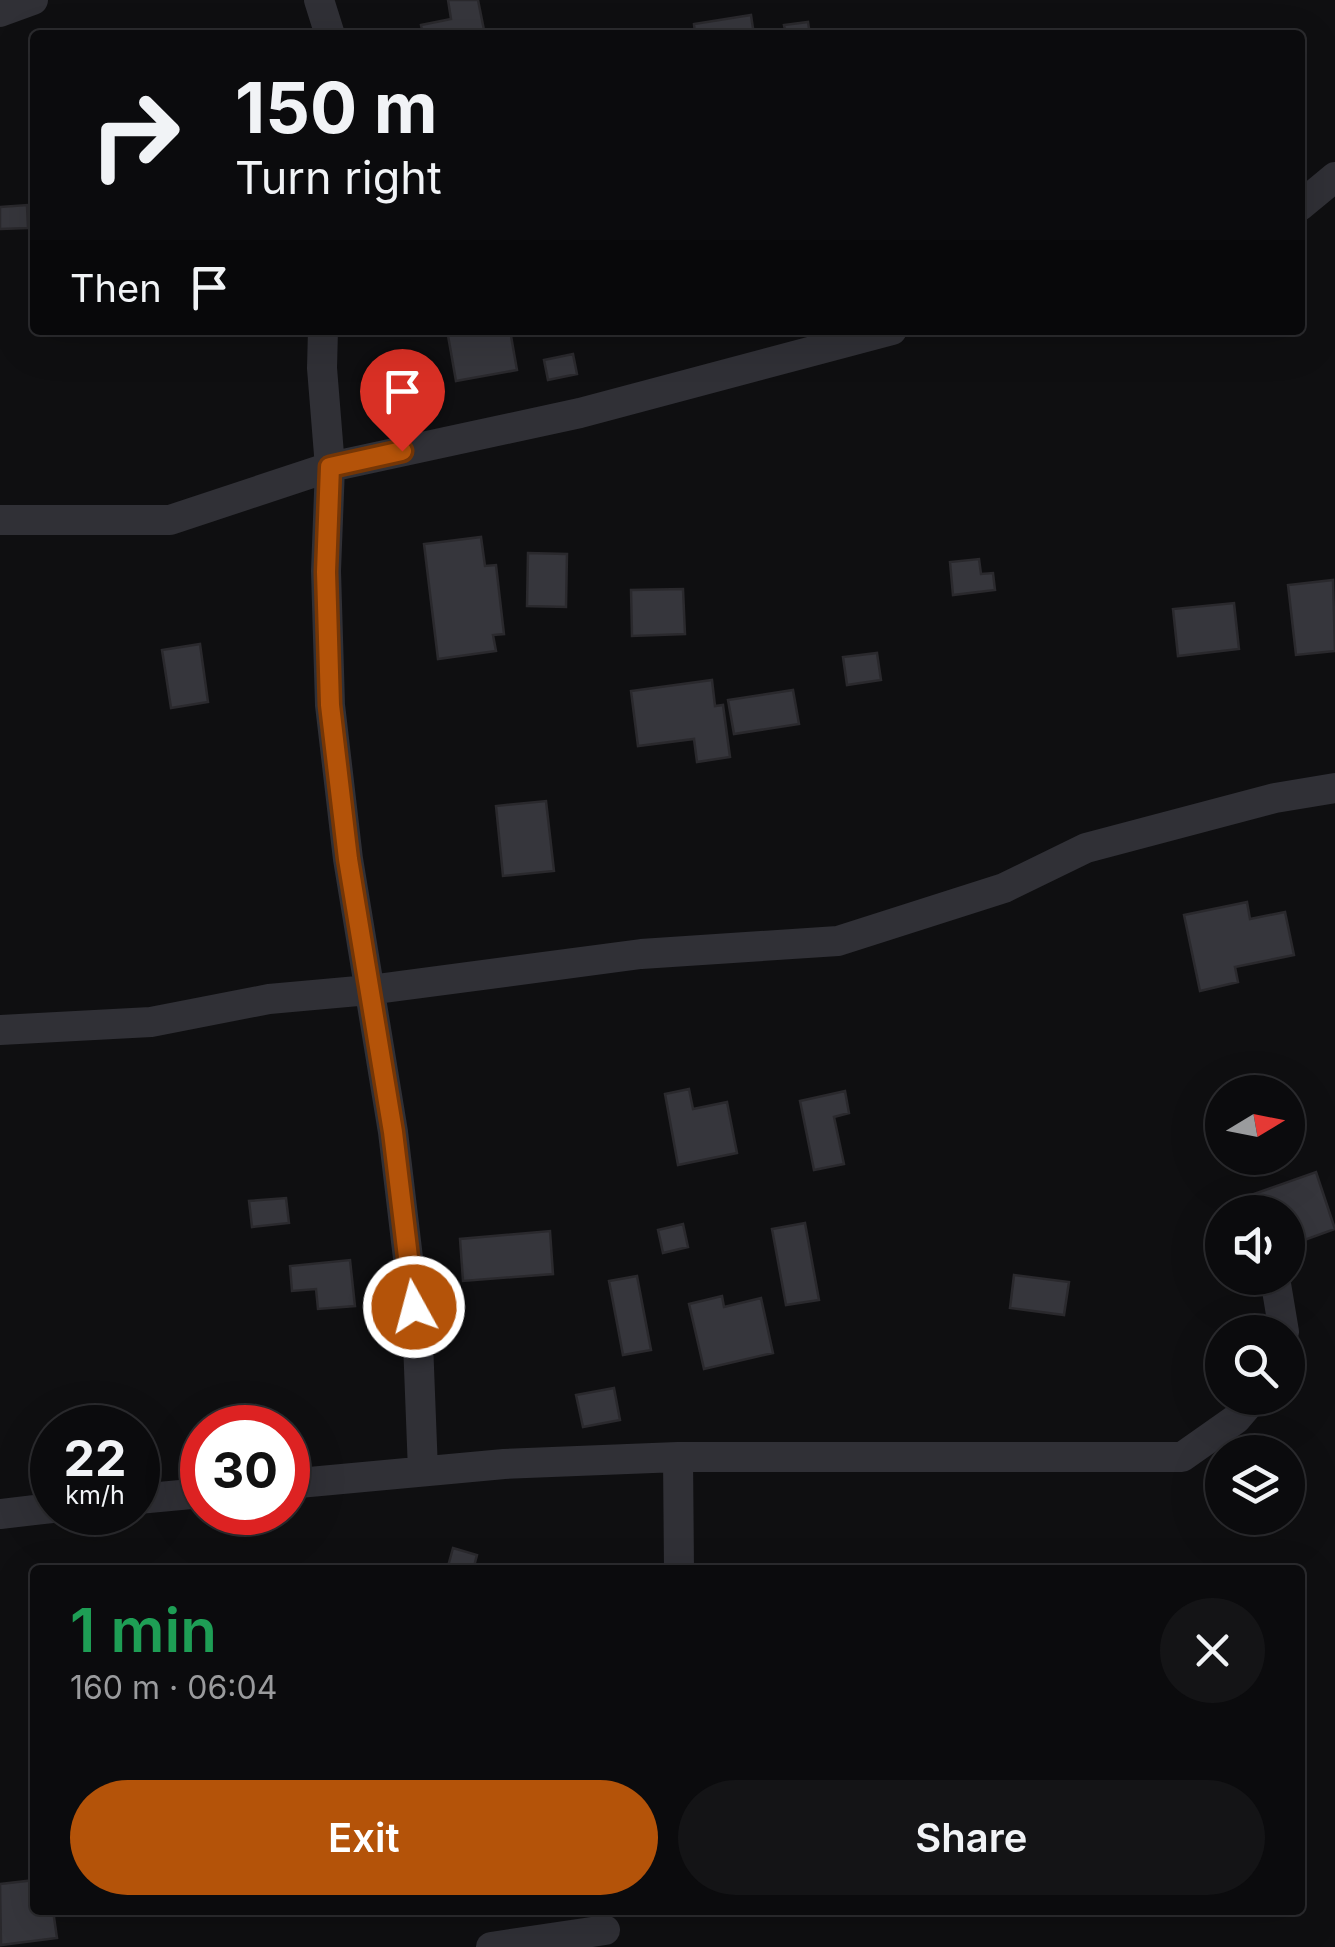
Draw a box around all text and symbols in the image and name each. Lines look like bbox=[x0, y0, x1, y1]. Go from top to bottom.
text: 150 m bbox=[235, 65, 438, 150]
icon: right bbox=[70, 70, 200, 200]
text: Turn right bbox=[235, 150, 442, 205]
icon: arrive bbox=[182, 260, 237, 315]
text: Then bbox=[70, 265, 162, 311]
pin bbox=[360, 349, 445, 452]
icon: arrive bbox=[375, 364, 430, 419]
north arrow bbox=[1205, 1075, 1305, 1175]
map controls bbox=[1205, 1075, 1305, 1535]
button: sound bbox=[1205, 1195, 1305, 1295]
position arrow bbox=[362, 1255, 466, 1359]
button: search bbox=[1205, 1315, 1305, 1415]
speed limit sign: 30 bbox=[180, 1405, 310, 1535]
text: 22 bbox=[64, 1428, 127, 1488]
button: layers bbox=[1205, 1435, 1305, 1535]
text: km/h bbox=[65, 1480, 125, 1510]
text: 1 min bbox=[70, 1594, 217, 1666]
button: close bbox=[1160, 1598, 1265, 1703]
text: 160 m · 06:04 bbox=[70, 1668, 277, 1707]
button: Exit bbox=[70, 1780, 658, 1895]
button: Share bbox=[678, 1780, 1265, 1895]

